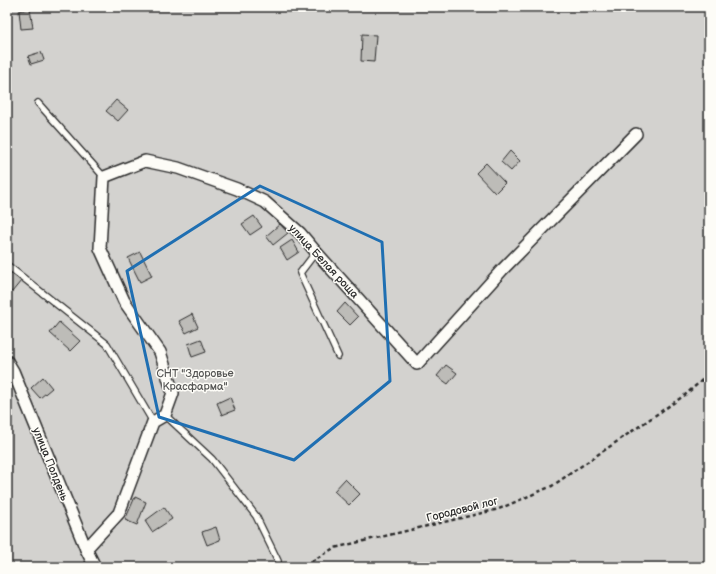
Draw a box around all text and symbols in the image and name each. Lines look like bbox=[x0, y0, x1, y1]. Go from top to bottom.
street label: улица Белая роща bbox=[286, 222, 362, 301]
park label: СНТ "Здоровье Красфарма" bbox=[156, 367, 234, 393]
street label: улица Полдень bbox=[30, 426, 71, 503]
street label: Городовой лог bbox=[425, 494, 500, 525]

